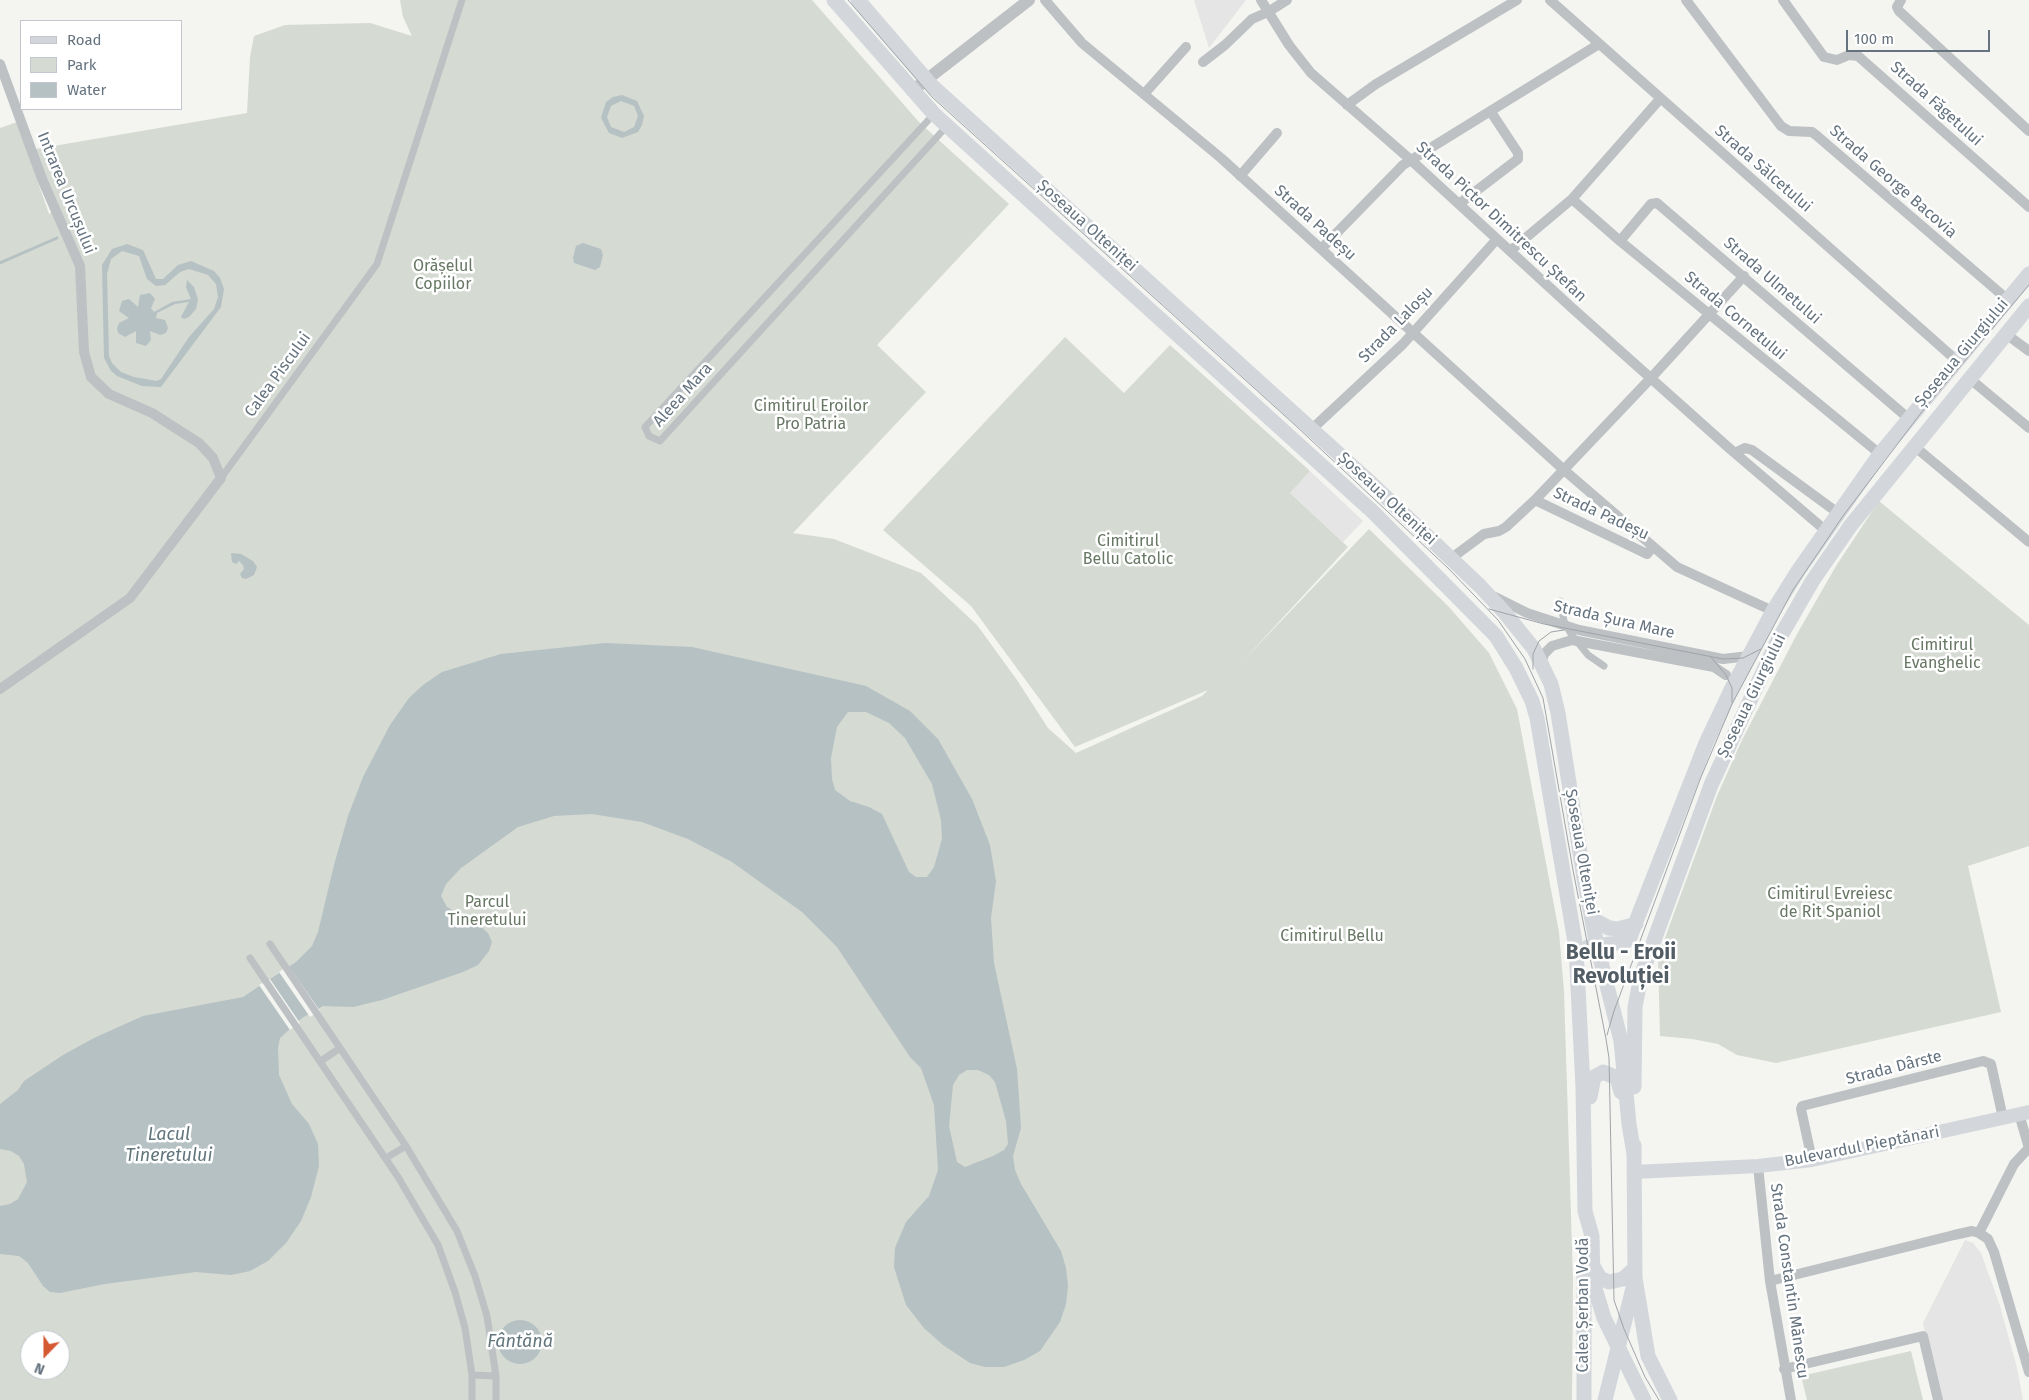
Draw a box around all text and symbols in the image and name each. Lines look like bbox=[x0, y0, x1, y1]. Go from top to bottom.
legend bbox=[20, 20, 182, 110]
scale bar bbox=[1849, 20, 1993, 52]
text: 100 m bbox=[1854, 30, 1894, 48]
text: Road bbox=[67, 31, 102, 49]
text: Park bbox=[67, 56, 97, 74]
street label: Strada Făgetului bbox=[1886, 58, 1986, 150]
text: Water bbox=[67, 81, 106, 99]
street label: Strada Sălcetului bbox=[1710, 121, 1816, 217]
street label: Strada George Bacovia bbox=[1825, 121, 1961, 243]
street label: Intrarea Urcușului bbox=[33, 129, 99, 257]
street label: Strada Pictor Dimitrescu Ștefan bbox=[1412, 138, 1590, 306]
street label: Șoseaua Olteniței bbox=[1033, 176, 1141, 276]
street label: Strada Padeșu bbox=[1270, 181, 1360, 265]
street label: Strada Ulmetului bbox=[1719, 234, 1825, 328]
park label: Orășelul Copiilor bbox=[413, 257, 473, 295]
street label: Strada Cornetului bbox=[1680, 268, 1790, 364]
street label: Strada Laloșu bbox=[1355, 283, 1437, 367]
street label: Șoseaua Giurgiului bbox=[1911, 295, 2013, 411]
street label: Calea Piscului bbox=[241, 329, 315, 421]
street label: Aleea Mara bbox=[649, 359, 717, 431]
park label: Cimitirul Eroilor Pro Patria bbox=[754, 397, 868, 435]
street label: Șoseaua Olteniței bbox=[1334, 448, 1440, 550]
street label: Strada Padeșu bbox=[1550, 483, 1652, 545]
park label: Cimitirul Bellu Catolic bbox=[1083, 532, 1173, 570]
street label: Strada Șura Mare bbox=[1552, 597, 1676, 643]
street label: Șoseaua Giurgiului bbox=[1714, 631, 1790, 761]
park label: Cimitirul Evanghelic bbox=[1903, 636, 1981, 674]
street label: Șoseaua Olteniței bbox=[1560, 787, 1602, 917]
park label: Cimitirul Evreiesc de Rit Spaniol bbox=[1767, 885, 1893, 923]
park label: Parcul Tineretului bbox=[448, 893, 526, 931]
park label: Cimitirul Bellu bbox=[1280, 927, 1384, 947]
district label: Bellu - Eroii Revoluției bbox=[1566, 940, 1676, 990]
street label: Strada Dârste bbox=[1844, 1047, 1944, 1089]
street label: Bulevardul Pieptănari bbox=[1783, 1123, 1941, 1171]
water label: Lacul Tineretului bbox=[126, 1124, 212, 1166]
street label: Strada Constantin Mănescu bbox=[1766, 1182, 1812, 1380]
street label: Calea Șerban Vodă bbox=[1574, 1238, 1594, 1372]
north arrow bbox=[20, 1330, 70, 1380]
water label: Fântănă bbox=[487, 1331, 553, 1353]
text: N bbox=[32, 1359, 47, 1378]

